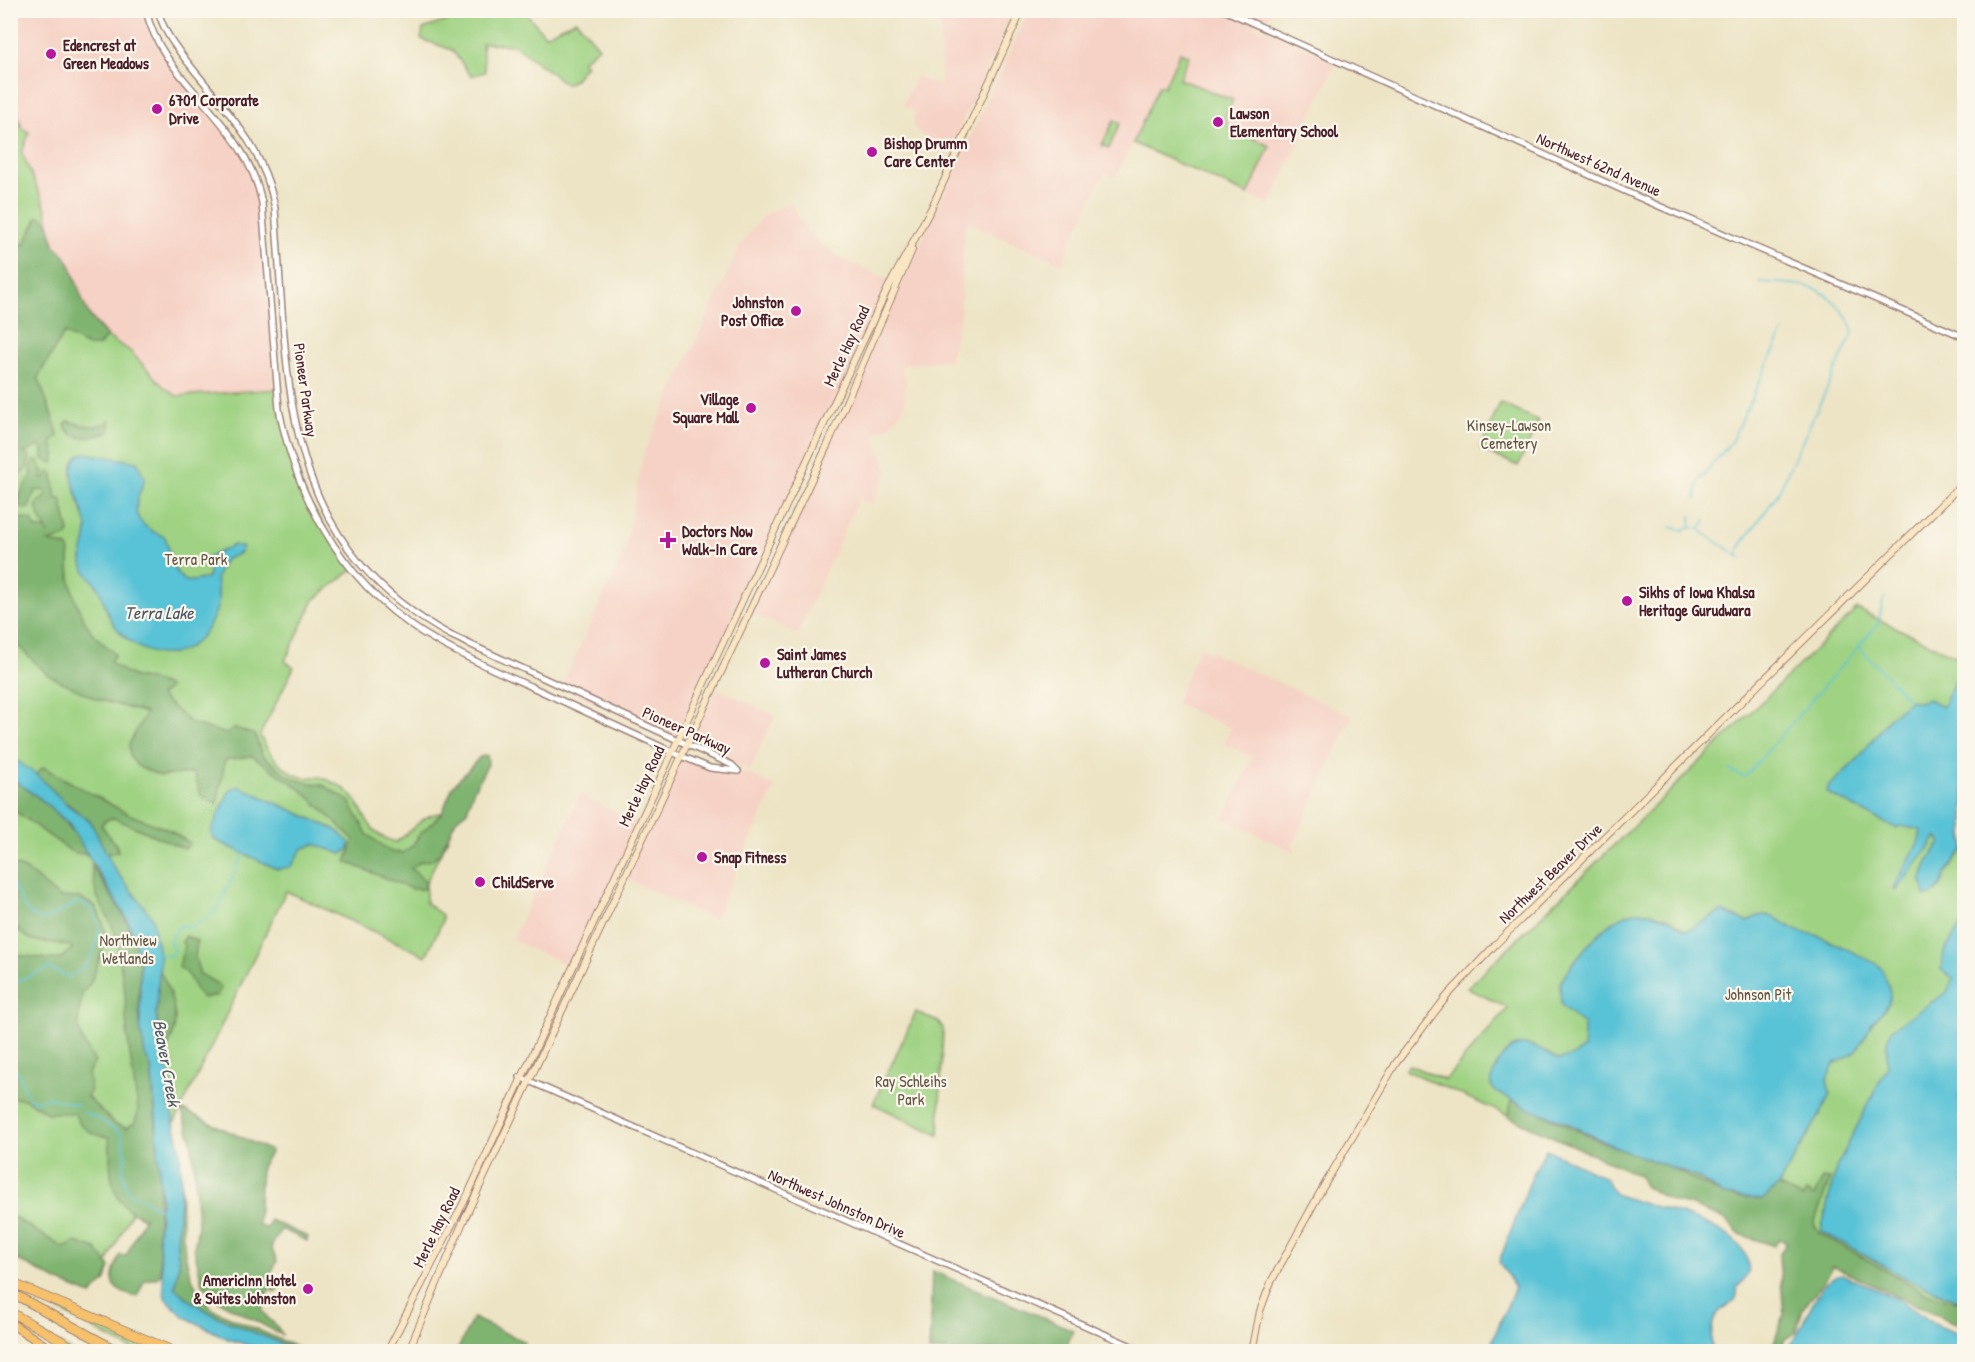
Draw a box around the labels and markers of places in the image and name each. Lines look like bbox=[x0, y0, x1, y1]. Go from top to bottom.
place label: Edencrest at Green Meadows bbox=[63, 34, 150, 74]
marker: Edencrest at Green Meadows bbox=[44, 47, 58, 61]
place label: 6701 Corporate Drive bbox=[169, 89, 260, 129]
marker: 6701 Corporate Drive bbox=[150, 102, 164, 116]
place label: Lawson Elementary School bbox=[1230, 102, 1339, 143]
marker: Lawson Elementary School bbox=[1211, 115, 1225, 129]
place label: Bishop Drumm Care Center bbox=[884, 132, 968, 172]
marker: Bishop Drumm Care Center bbox=[865, 145, 879, 159]
place label: Johnston Post Office bbox=[721, 291, 785, 331]
marker: Johnston Post Office bbox=[789, 304, 803, 318]
place label: Village Square Mall bbox=[673, 388, 740, 429]
marker: Village Square Mall bbox=[744, 401, 758, 415]
place label: Doctors Now Walk-In Care bbox=[682, 520, 758, 560]
marker: Doctors Now Walk-In Care bbox=[659, 531, 677, 549]
place label: Sikhs of Iowa Khalsa Heritage Gurudwara bbox=[1639, 581, 1755, 622]
marker: Sikhs of Iowa Khalsa Heritage Gurudwara bbox=[1620, 594, 1634, 608]
place label: Saint James Lutheran Church bbox=[777, 643, 873, 683]
marker: Saint James Lutheran Church bbox=[758, 656, 772, 670]
place label: Snap Fitness bbox=[714, 846, 787, 869]
marker: Snap Fitness bbox=[695, 850, 709, 864]
place label: ChildServe bbox=[492, 871, 555, 893]
marker: ChildServe bbox=[473, 875, 487, 889]
place label: AmericInn Hotel & Suites Johnston bbox=[193, 1269, 297, 1309]
marker: AmericInn Hotel & Suites Johnston bbox=[301, 1282, 315, 1296]

